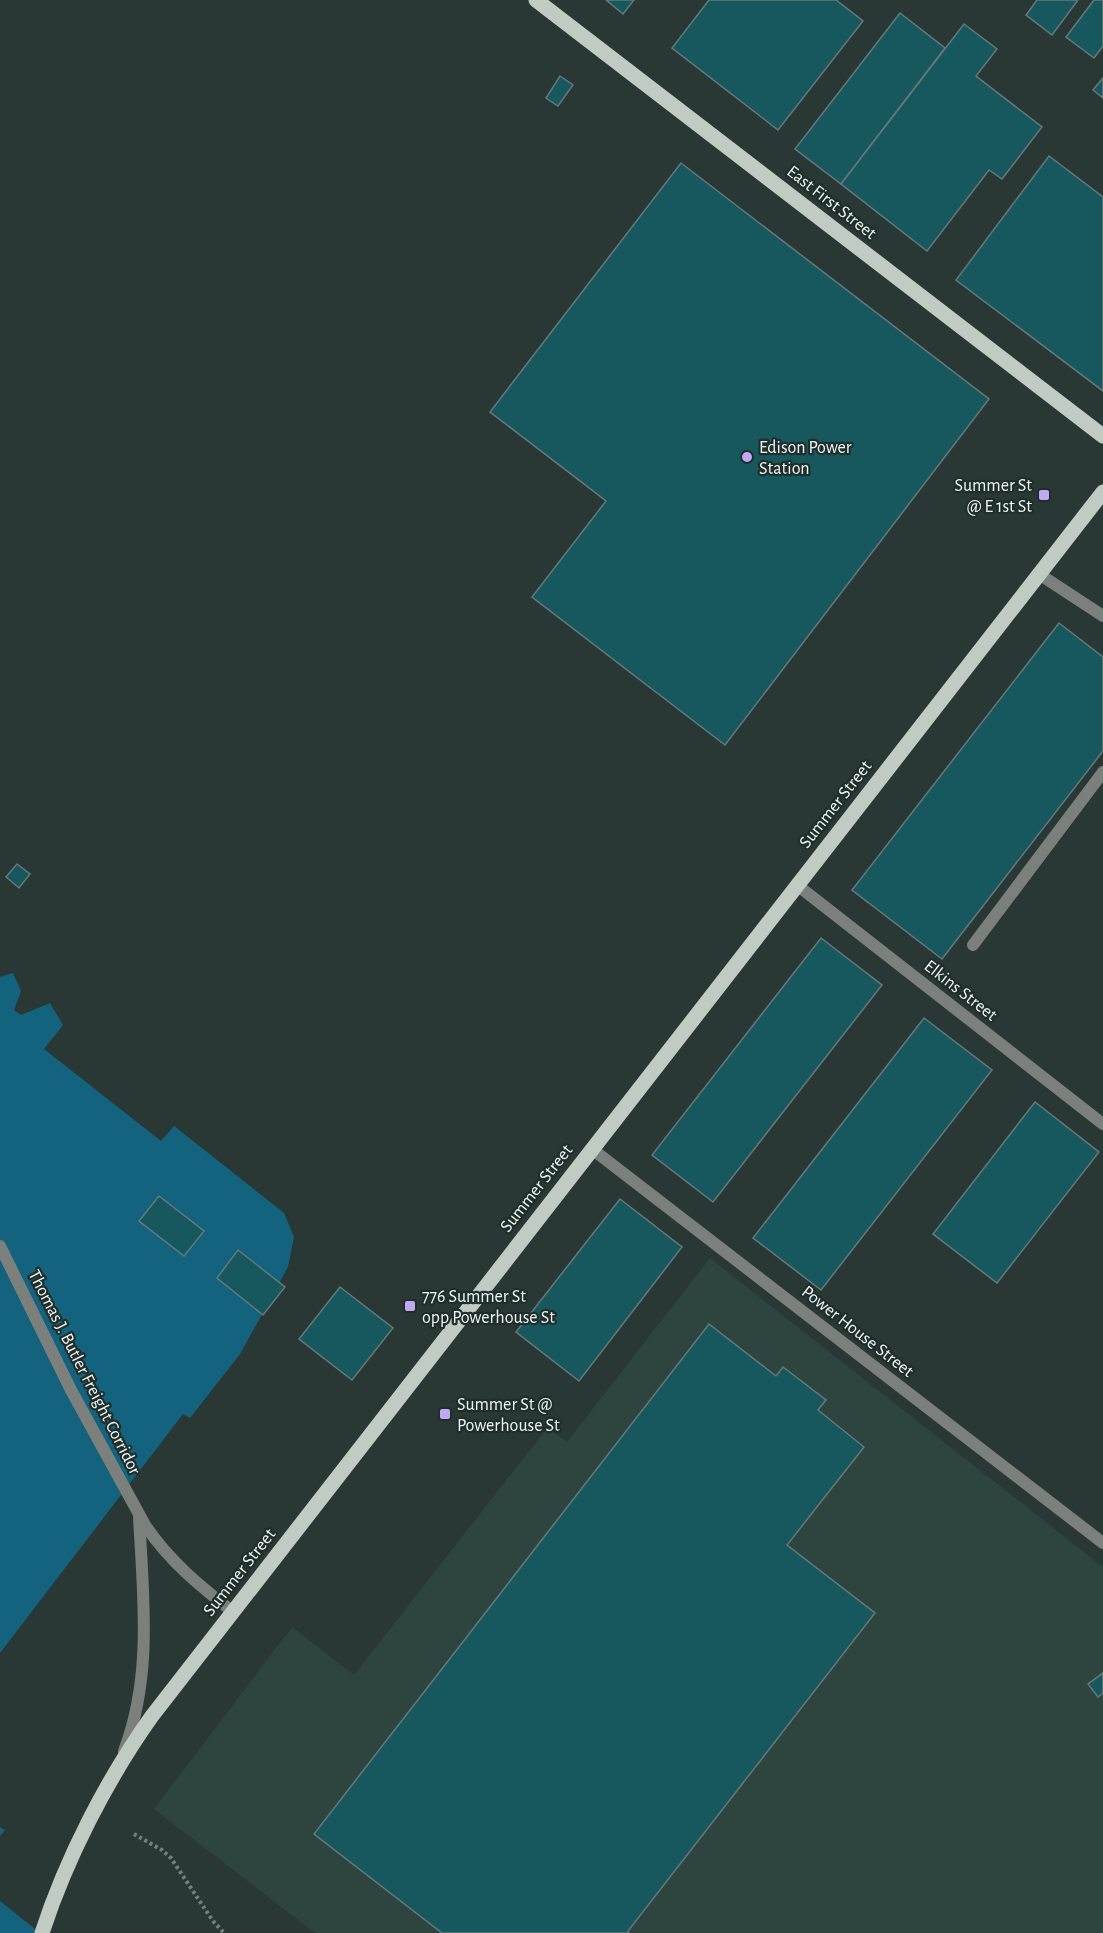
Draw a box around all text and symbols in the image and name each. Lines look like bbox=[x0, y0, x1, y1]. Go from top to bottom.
street label: East First Street bbox=[783, 163, 880, 243]
place label: Edison Power Station bbox=[759, 439, 852, 478]
marker: Edison Power Station bbox=[740, 450, 754, 464]
place label: Summer St @ E 1st St bbox=[955, 477, 1032, 516]
marker: Summer St @ E 1st St bbox=[1037, 488, 1051, 502]
street label: Summer Street bbox=[796, 757, 876, 852]
street label: Elkins Street bbox=[921, 957, 1000, 1025]
street label: Summer Street bbox=[497, 1141, 577, 1236]
street label: Thomas J. Butler Freight Corridor bbox=[25, 1267, 144, 1478]
street label: Power House Street bbox=[798, 1283, 917, 1381]
place label: 776 Summer St opp Powerhouse St bbox=[422, 1288, 555, 1327]
marker: 776 Summer St opp Powerhouse St bbox=[403, 1299, 417, 1313]
place label: Summer St @ Powerhouse St bbox=[457, 1396, 560, 1435]
marker: Summer St @ Powerhouse St bbox=[438, 1407, 452, 1421]
street label: Summer Street bbox=[200, 1525, 280, 1620]

